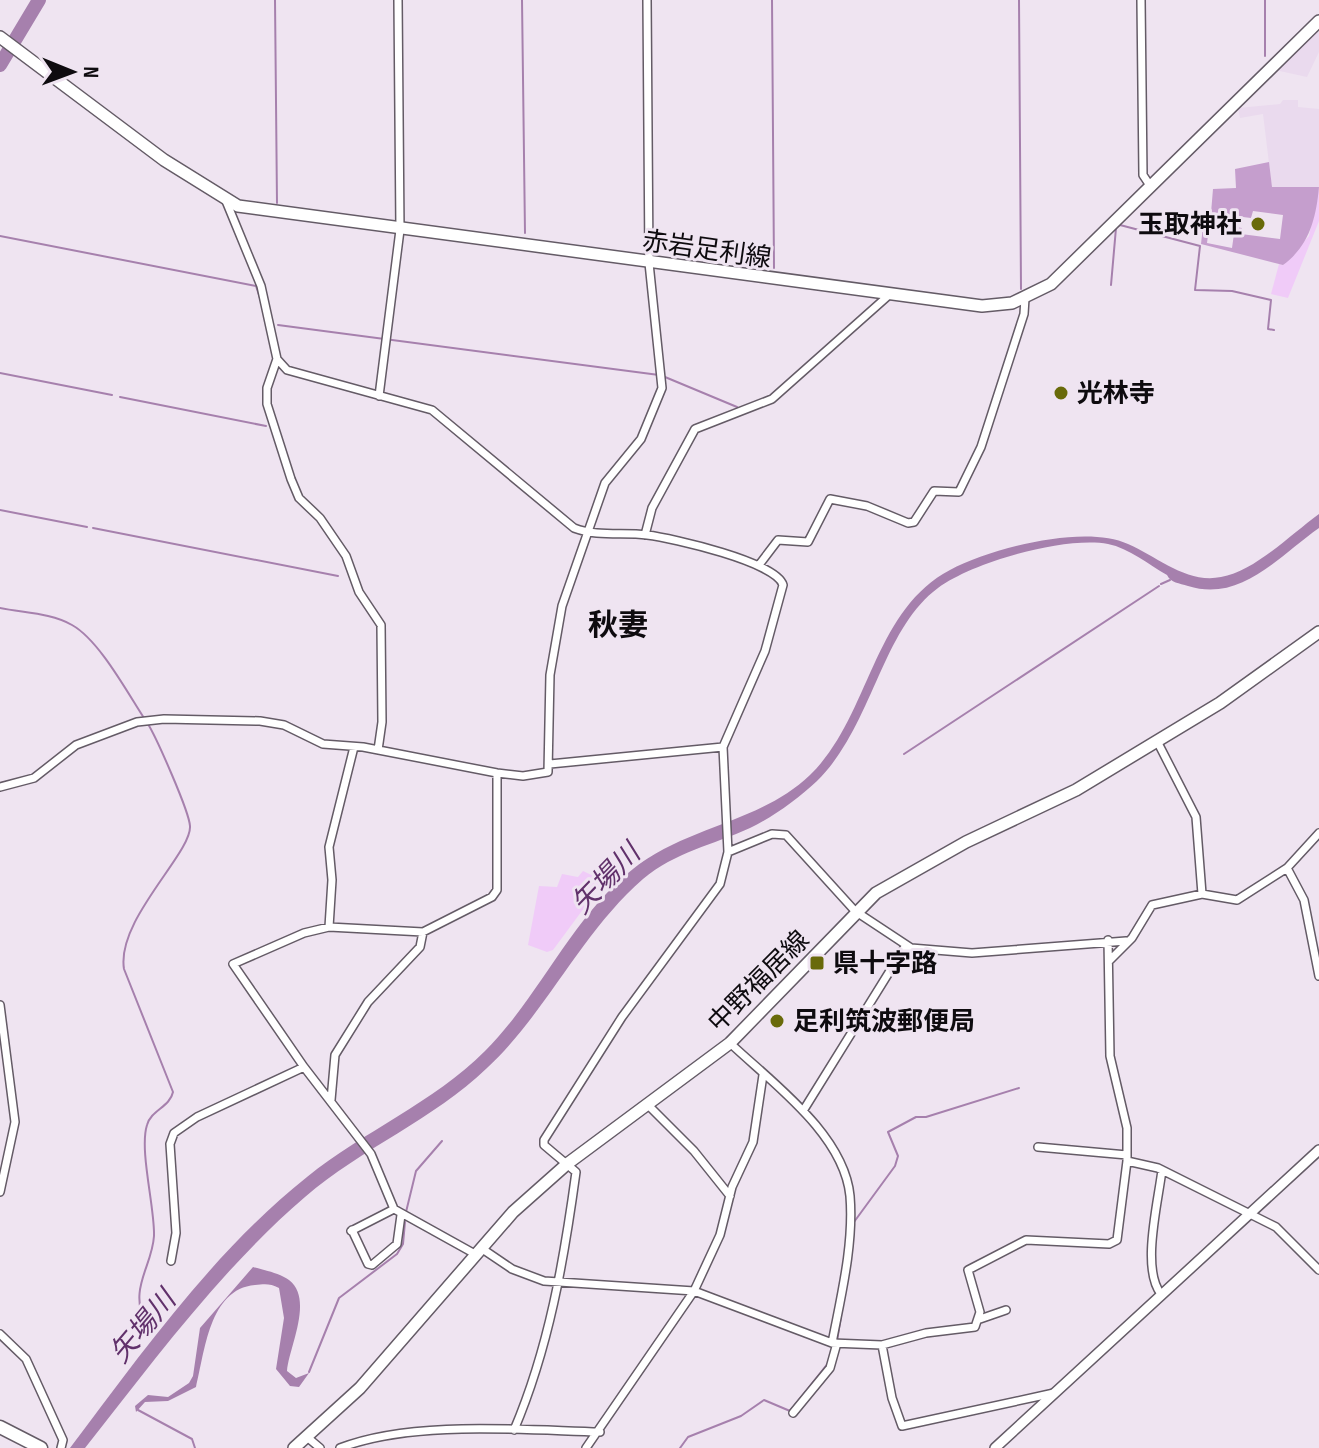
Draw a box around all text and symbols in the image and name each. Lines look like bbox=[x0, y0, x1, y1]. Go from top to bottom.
north arrow bbox=[32, 32, 112, 112]
text: N bbox=[77, 66, 104, 78]
place label: 玉取神社 bbox=[1138, 210, 1242, 241]
marker: 玉取神社 bbox=[1249, 215, 1267, 233]
street label: 赤岩足利線 bbox=[640, 226, 773, 275]
place label: 光林寺 bbox=[1077, 379, 1155, 410]
marker: 光林寺 bbox=[1052, 384, 1070, 402]
district label: 秋妻 bbox=[588, 608, 648, 644]
water label: 矢場川 bbox=[565, 835, 649, 921]
street label: 中野福居線 bbox=[702, 925, 816, 1039]
place label: 県十字路 bbox=[833, 949, 937, 980]
marker: 県十字路 bbox=[808, 954, 826, 972]
place label: 足利筑波郵便局 bbox=[793, 1007, 975, 1038]
marker: 足利筑波郵便局 bbox=[768, 1012, 786, 1030]
water label: 矢場川 bbox=[104, 1282, 185, 1370]

